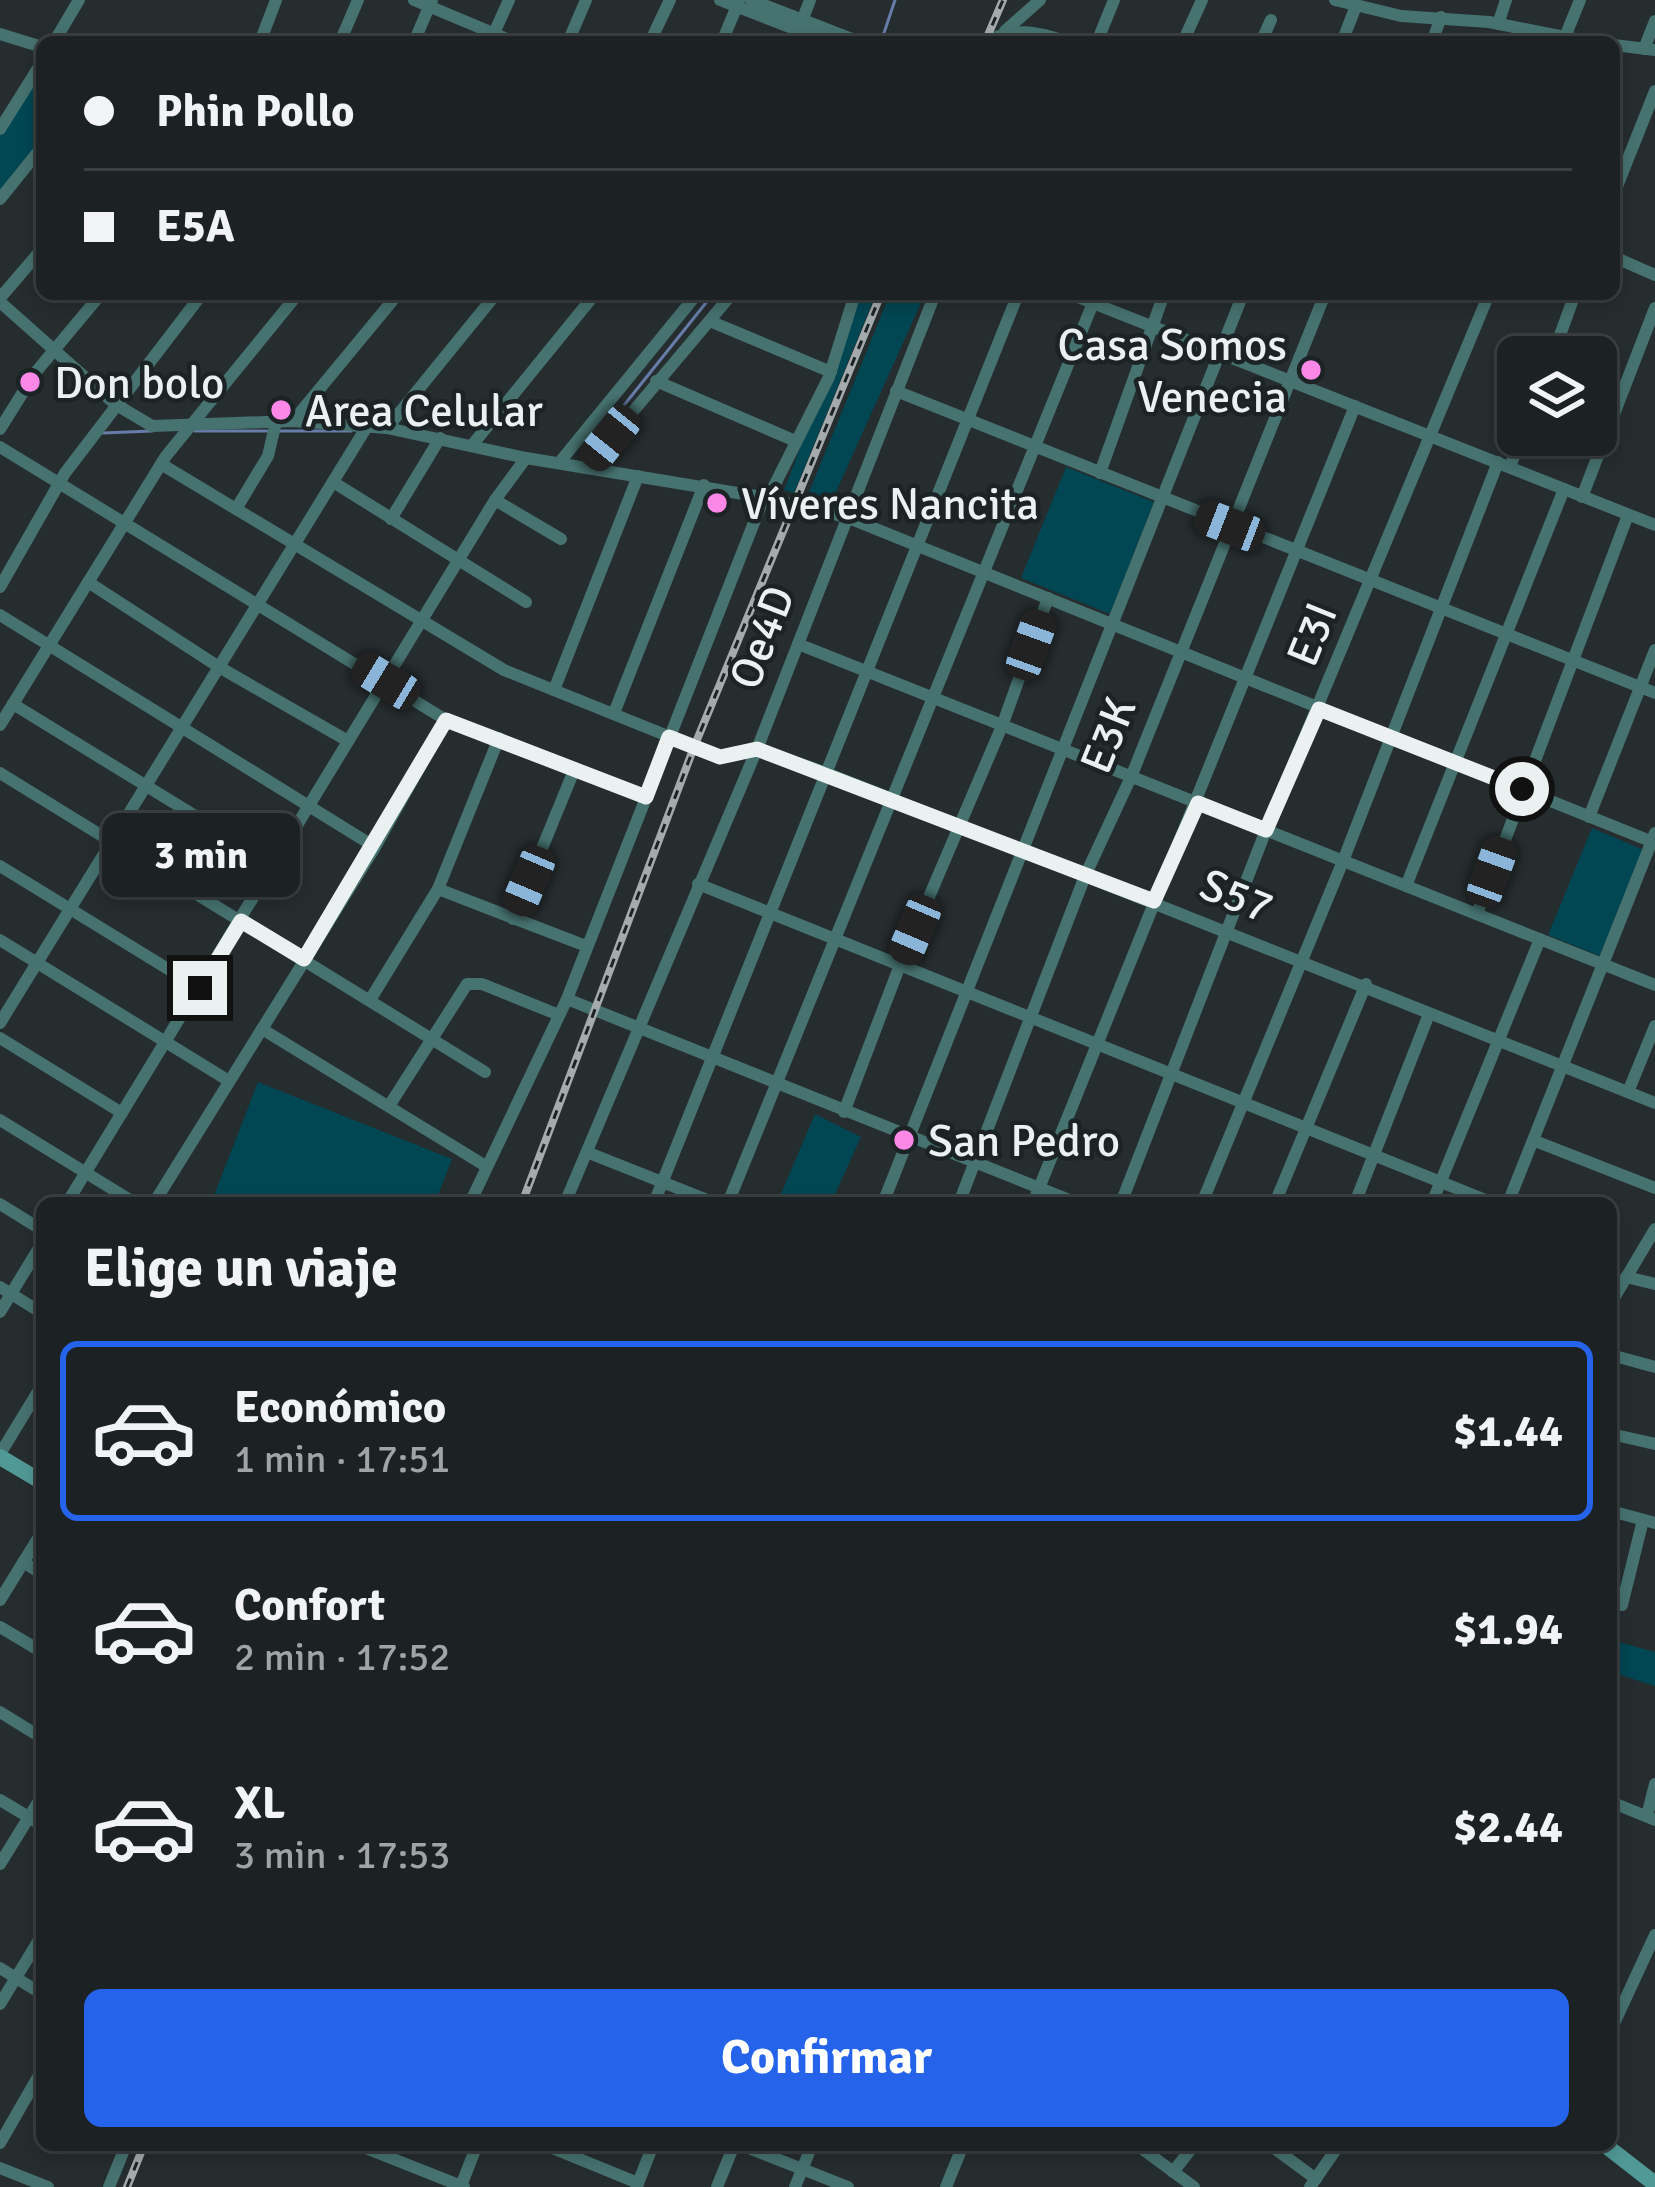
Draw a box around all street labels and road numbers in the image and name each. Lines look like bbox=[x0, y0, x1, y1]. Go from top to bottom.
street label: Oe4D bbox=[718, 578, 807, 697]
street label: E3I bbox=[1275, 595, 1350, 674]
street label: E3K bbox=[1069, 690, 1148, 781]
street label: S57 bbox=[1192, 857, 1281, 936]

